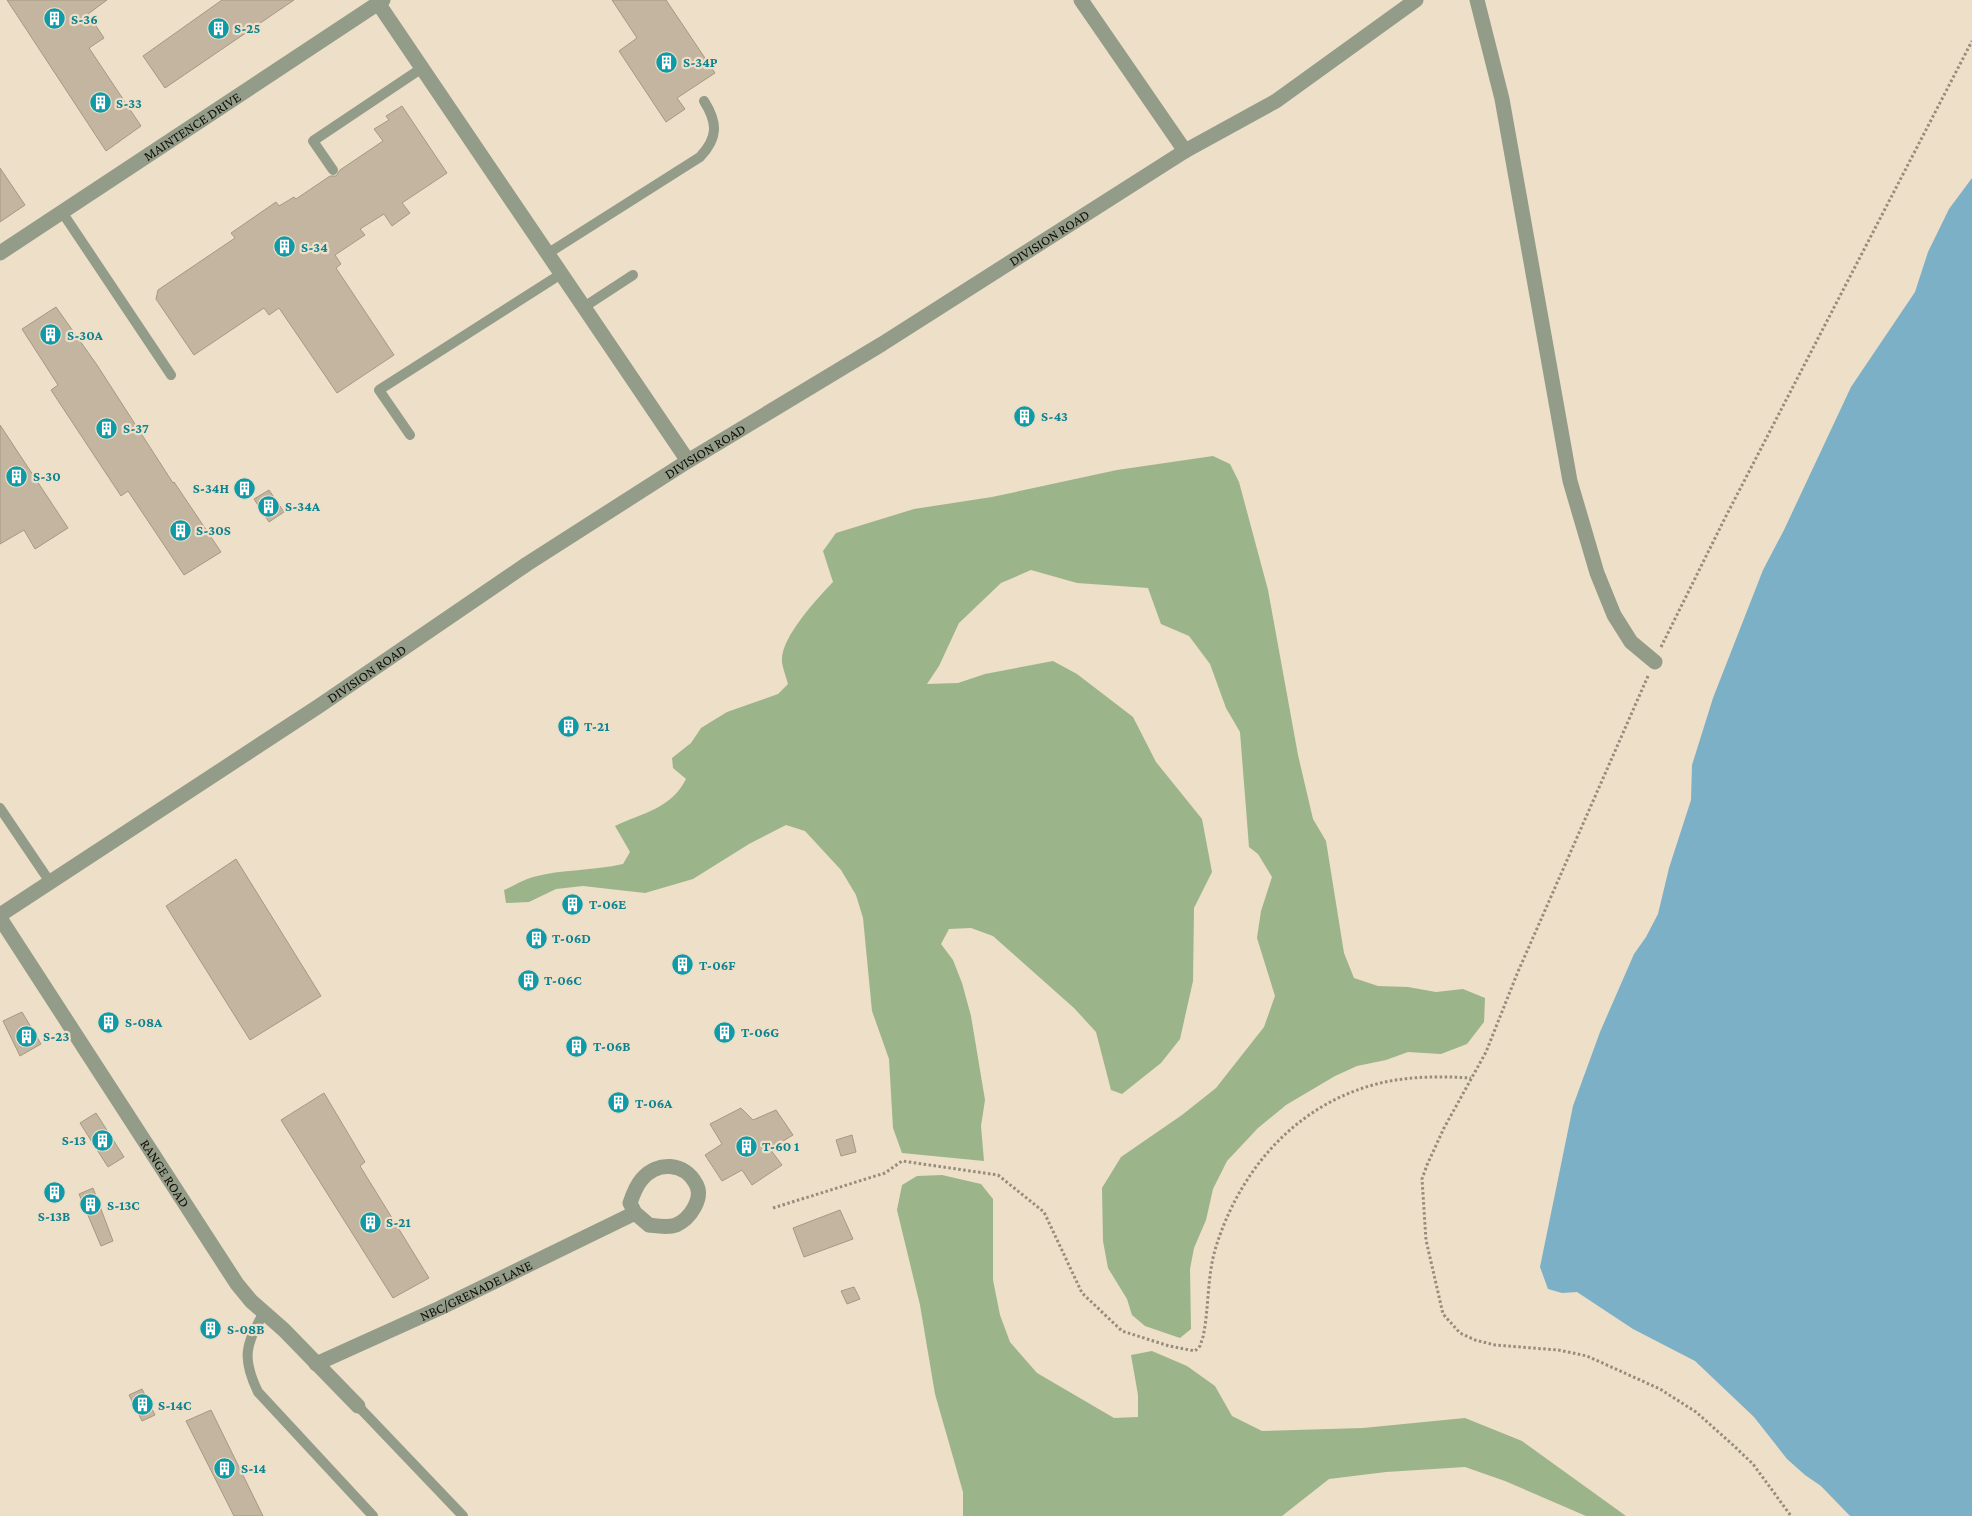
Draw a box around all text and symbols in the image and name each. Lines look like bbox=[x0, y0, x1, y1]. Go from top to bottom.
building icon: S-36 bbox=[43, 7, 67, 31]
place label: S-36 bbox=[71, 11, 98, 27]
building icon: S-25 bbox=[206, 16, 230, 40]
place label: S-25 bbox=[234, 20, 260, 36]
building icon: S-34P bbox=[655, 50, 679, 74]
place label: S-34P bbox=[683, 54, 718, 70]
street label: MAINTENCE DRIVE bbox=[140, 88, 244, 164]
building icon: S-33 bbox=[88, 91, 112, 115]
place label: S-33 bbox=[116, 95, 142, 111]
street label: DIVISION ROAD bbox=[1006, 206, 1092, 269]
building icon: S-34 bbox=[273, 235, 297, 259]
place label: S-34 bbox=[301, 239, 328, 255]
building icon: S-30A bbox=[39, 323, 63, 347]
place label: S-30A bbox=[67, 327, 104, 343]
building icon: S-43 bbox=[1013, 404, 1037, 428]
place label: S-43 bbox=[1041, 408, 1068, 424]
building icon: S-37 bbox=[95, 416, 119, 440]
place label: S-37 bbox=[123, 420, 149, 436]
street label: DIVISION ROAD bbox=[661, 420, 748, 482]
building icon: S-30 bbox=[5, 464, 29, 488]
place label: S-30 bbox=[33, 468, 61, 484]
building icon: S-34H bbox=[233, 476, 257, 500]
place label: S-34H bbox=[193, 480, 229, 496]
building icon: S-34A bbox=[257, 494, 281, 518]
place label: S-34A bbox=[285, 498, 321, 514]
building icon: S-30S bbox=[168, 518, 192, 542]
place label: S-30S bbox=[196, 522, 231, 538]
street label: DIVISION ROAD bbox=[324, 641, 409, 706]
building icon: T-21 bbox=[556, 714, 580, 738]
place label: T-21 bbox=[584, 718, 609, 734]
building icon: T-06E bbox=[561, 892, 585, 916]
place label: T-06E bbox=[589, 896, 626, 912]
building icon: T-06D bbox=[524, 926, 548, 950]
place label: T-06D bbox=[552, 930, 591, 946]
building icon: T-06F bbox=[671, 953, 695, 977]
place label: T-06F bbox=[699, 957, 736, 973]
building icon: T-06C bbox=[516, 968, 540, 992]
place label: T-06C bbox=[544, 972, 582, 988]
building icon: S-08A bbox=[97, 1010, 121, 1034]
place label: S-08A bbox=[125, 1014, 163, 1030]
building icon: T-06G bbox=[713, 1020, 737, 1044]
building icon: S-23 bbox=[15, 1024, 39, 1048]
place label: T-06G bbox=[741, 1024, 779, 1040]
place label: S-23 bbox=[43, 1028, 69, 1044]
building icon: T-06B bbox=[565, 1034, 589, 1058]
place label: T-06B bbox=[593, 1038, 631, 1054]
building icon: T-06A bbox=[607, 1091, 631, 1115]
place label: T-06A bbox=[635, 1095, 673, 1111]
building icon: S-13 bbox=[90, 1128, 114, 1152]
place label: S-13 bbox=[62, 1132, 86, 1148]
building icon: T-60 1 bbox=[734, 1134, 758, 1158]
street label: RANGE ROAD bbox=[137, 1136, 193, 1210]
place label: T-60 1 bbox=[762, 1138, 799, 1154]
building icon: S-13B bbox=[42, 1181, 66, 1205]
building icon: S-13C bbox=[79, 1193, 103, 1217]
place label: S-13C bbox=[107, 1197, 140, 1213]
place label: S-13B bbox=[38, 1208, 70, 1224]
building icon: S-21 bbox=[358, 1210, 382, 1234]
place label: S-21 bbox=[386, 1214, 411, 1230]
street label: NBC/GRENADE LANE bbox=[417, 1256, 535, 1324]
building icon: S-08B bbox=[199, 1317, 223, 1341]
place label: S-08B bbox=[227, 1321, 264, 1337]
building icon: S-14C bbox=[130, 1393, 154, 1417]
place label: S-14C bbox=[158, 1397, 192, 1413]
building icon: S-14 bbox=[213, 1456, 237, 1480]
place label: S-14 bbox=[241, 1460, 267, 1476]

